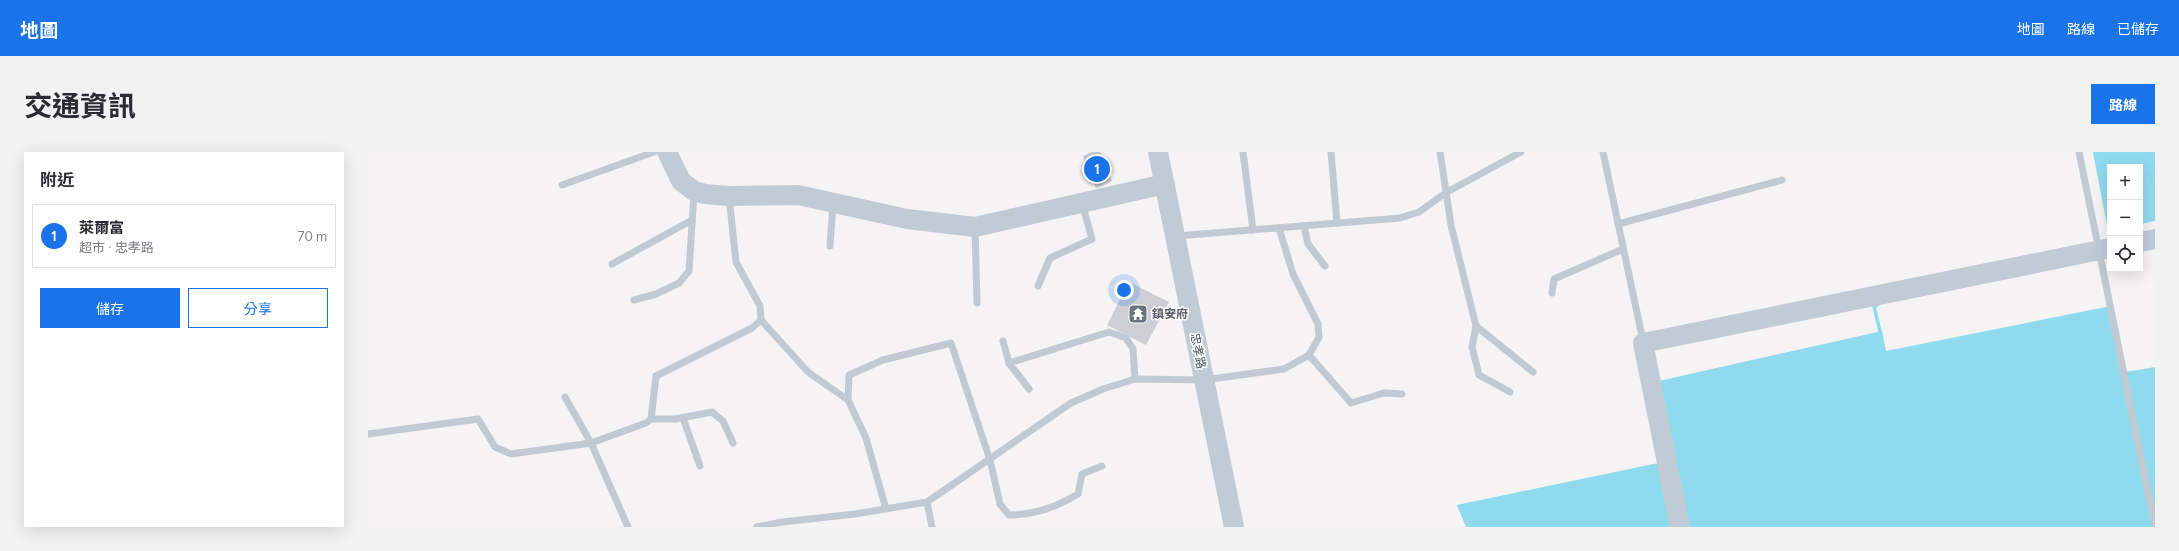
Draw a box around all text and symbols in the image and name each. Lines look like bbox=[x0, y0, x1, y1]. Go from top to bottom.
text: 地圖 bbox=[20, 19, 58, 42]
text: 地圖 bbox=[2017, 21, 2045, 38]
text: 路線 bbox=[2067, 21, 2095, 38]
text: 已儲存 bbox=[2117, 21, 2159, 38]
button: 路線 bbox=[2091, 84, 2155, 124]
text: 交通資訊 bbox=[24, 89, 136, 123]
pin: 1 bbox=[1084, 154, 1110, 184]
map controls bbox=[2107, 164, 2143, 272]
button: + bbox=[2107, 164, 2143, 200]
text: 附近 bbox=[40, 170, 74, 190]
button: − bbox=[2107, 200, 2143, 236]
text: 萊爾富 bbox=[79, 219, 124, 237]
text: 1 bbox=[51, 229, 57, 244]
text: 70 m bbox=[297, 229, 327, 244]
button: locate bbox=[2107, 236, 2143, 272]
text: 超市 · 忠孝路 bbox=[79, 240, 154, 255]
your location bbox=[1114, 280, 1134, 300]
button: 儲存 bbox=[40, 288, 180, 328]
button: 分享 bbox=[188, 288, 328, 328]
temple icon: 鎮安府 bbox=[1127, 303, 1149, 325]
place label: 鎮安府 bbox=[1152, 307, 1188, 321]
street label: 忠孝路 bbox=[1188, 332, 1208, 370]

